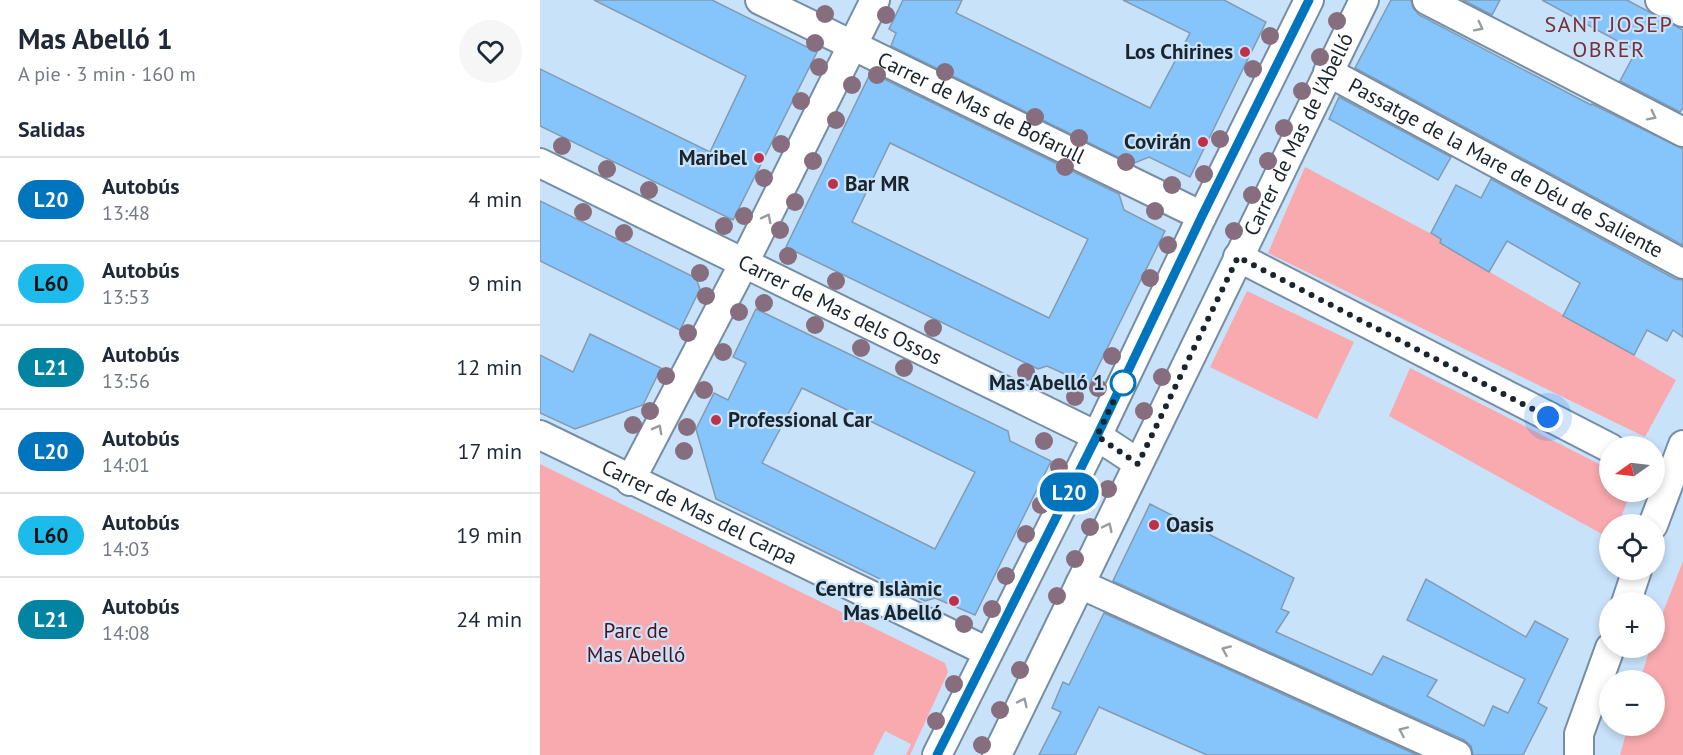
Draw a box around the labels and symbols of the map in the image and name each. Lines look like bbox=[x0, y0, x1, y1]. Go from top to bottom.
district label: SANT JOSEP OBRER bbox=[1545, 10, 1673, 63]
one-way arrow bbox=[1473, 20, 1484, 31]
street label: Carrer de Mas de l'Abelló bbox=[1237, 28, 1359, 240]
place label: Los Chirines bbox=[1125, 38, 1233, 65]
street label: Carrer de Mas de Bofarull bbox=[873, 45, 1089, 170]
marker: Los Chirines bbox=[1238, 45, 1252, 59]
street label: Passatge de la Mare de Déu de Saliente bbox=[1344, 72, 1668, 264]
one-way arrow bbox=[1646, 109, 1657, 121]
place label: Covirán bbox=[1124, 128, 1191, 155]
marker: Covirán bbox=[1196, 135, 1210, 149]
place label: Maribel bbox=[679, 144, 748, 171]
marker: Maribel bbox=[752, 151, 766, 165]
place label: Bar MR bbox=[845, 170, 910, 197]
marker: Bar MR bbox=[826, 177, 840, 191]
one-way arrow bbox=[759, 214, 771, 225]
street label: Carrer de Mas dels Ossos bbox=[734, 248, 946, 371]
place label: Mas Abelló 1 bbox=[989, 369, 1105, 396]
marker: Mas Abelló 1 bbox=[1110, 370, 1136, 396]
your location bbox=[1533, 402, 1563, 432]
place label: Professional Car bbox=[728, 406, 873, 433]
marker: Professional Car bbox=[709, 413, 723, 427]
one-way arrow bbox=[650, 424, 662, 435]
north arrow bbox=[1599, 436, 1665, 502]
street label: Carrer de Mas del Carpa bbox=[598, 453, 802, 570]
line badge: L20 bbox=[1034, 472, 1104, 512]
place label: Oasis bbox=[1166, 511, 1214, 538]
marker: Oasis bbox=[1147, 518, 1161, 532]
one-way arrow bbox=[1100, 522, 1112, 533]
place label: Centre Islàmic Mas Abelló bbox=[815, 575, 942, 626]
marker: Centre Islàmic Mas Abelló bbox=[947, 594, 961, 608]
park label: Parc de Mas Abelló bbox=[587, 617, 685, 668]
one-way arrow bbox=[1221, 645, 1232, 657]
one-way arrow bbox=[1015, 698, 1027, 709]
one-way arrow bbox=[1399, 726, 1410, 738]

